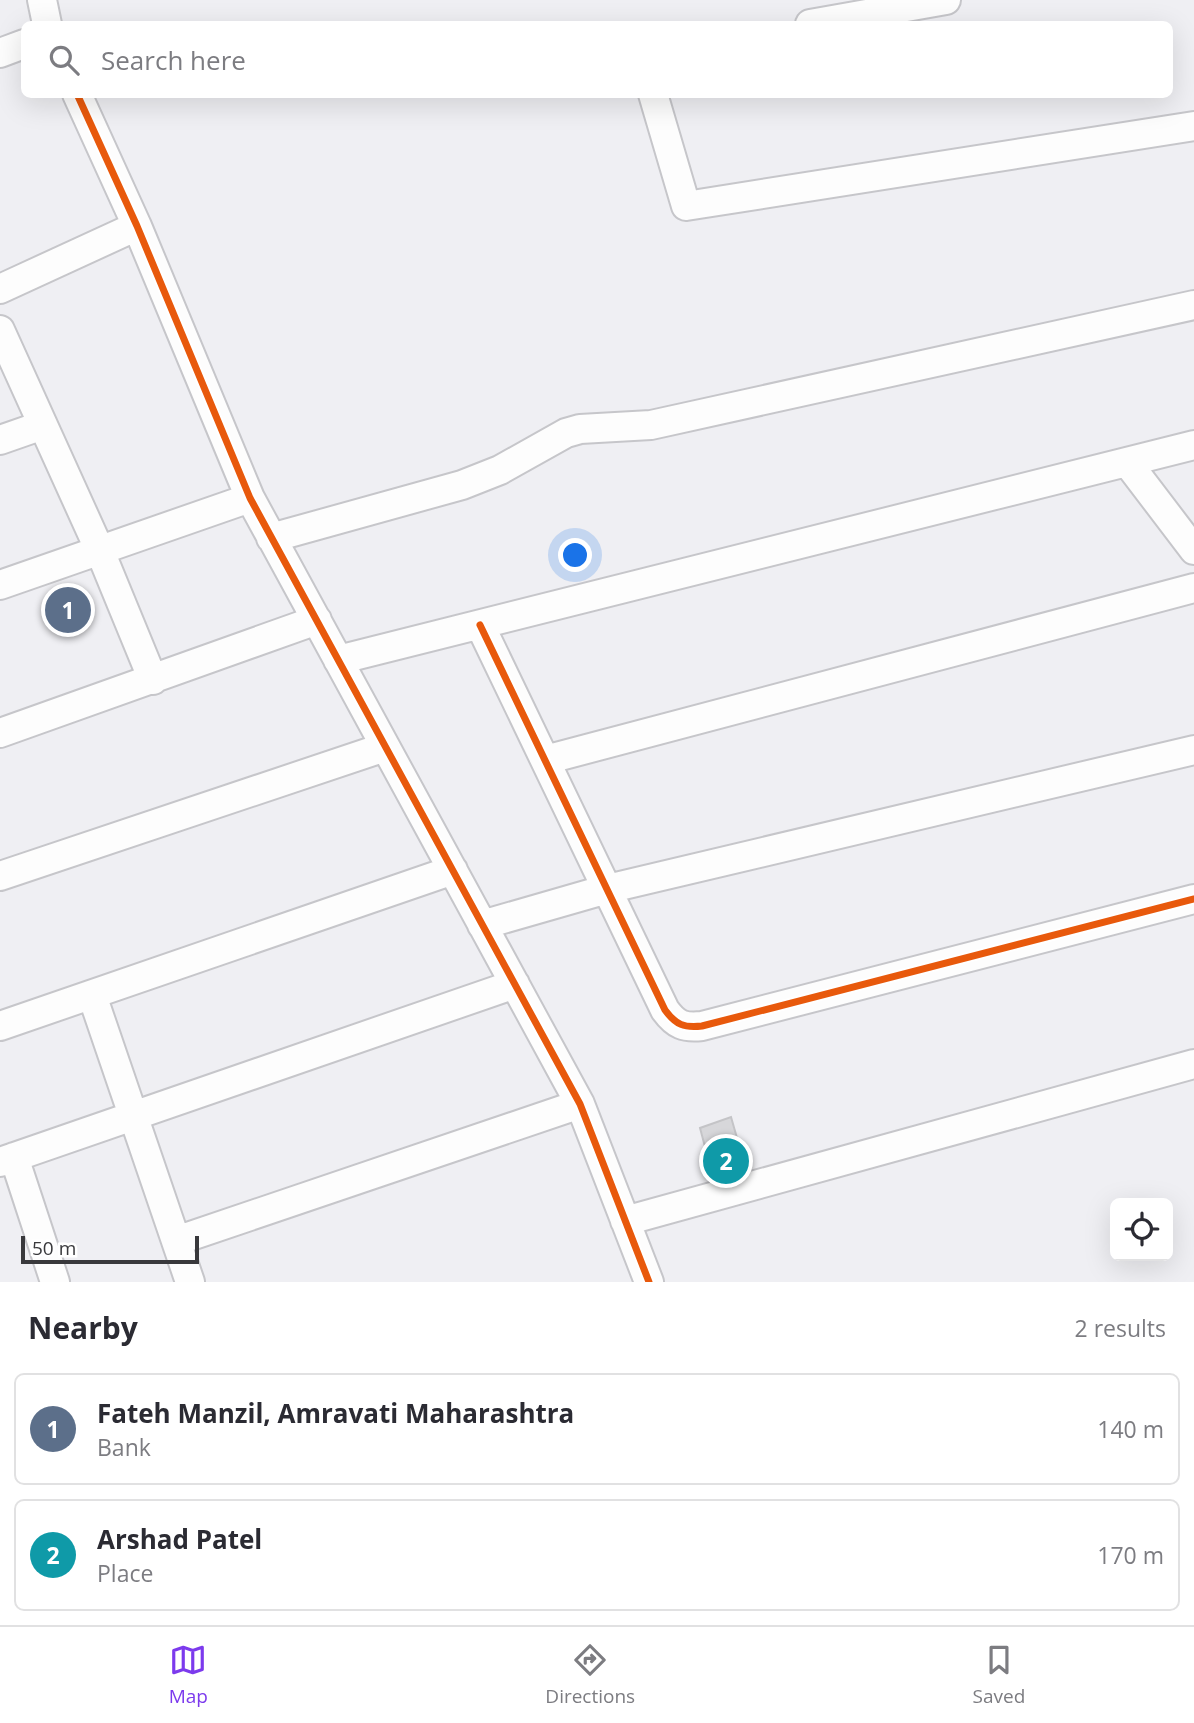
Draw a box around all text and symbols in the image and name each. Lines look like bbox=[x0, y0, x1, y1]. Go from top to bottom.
search box bbox=[21, 21, 1173, 98]
icon: search bbox=[45, 41, 83, 79]
text: Search here bbox=[101, 42, 246, 78]
your location bbox=[558, 538, 592, 572]
pin: 1 bbox=[45, 584, 91, 636]
pin: 2 bbox=[703, 1135, 749, 1187]
map controls bbox=[1110, 1198, 1173, 1261]
button: locate bbox=[1110, 1198, 1173, 1261]
scale bar bbox=[21, 1233, 200, 1265]
text: 50 m bbox=[32, 1235, 76, 1261]
text: Nearby bbox=[28, 1307, 138, 1348]
text: 2 results bbox=[1075, 1312, 1166, 1344]
text: Fateh Manzil, Amravati Maharashtra bbox=[97, 1395, 574, 1431]
text: 1 bbox=[46, 1413, 60, 1445]
text: 140 m bbox=[1097, 1413, 1164, 1445]
text: Bank bbox=[97, 1431, 151, 1463]
text: Arshad Patel bbox=[97, 1521, 262, 1557]
text: 2 bbox=[46, 1539, 60, 1571]
text: 170 m bbox=[1097, 1539, 1164, 1571]
text: Place bbox=[97, 1557, 153, 1589]
tab: Map bbox=[169, 1641, 208, 1709]
tab: Directions bbox=[545, 1641, 635, 1709]
tab: Saved bbox=[973, 1641, 1025, 1709]

